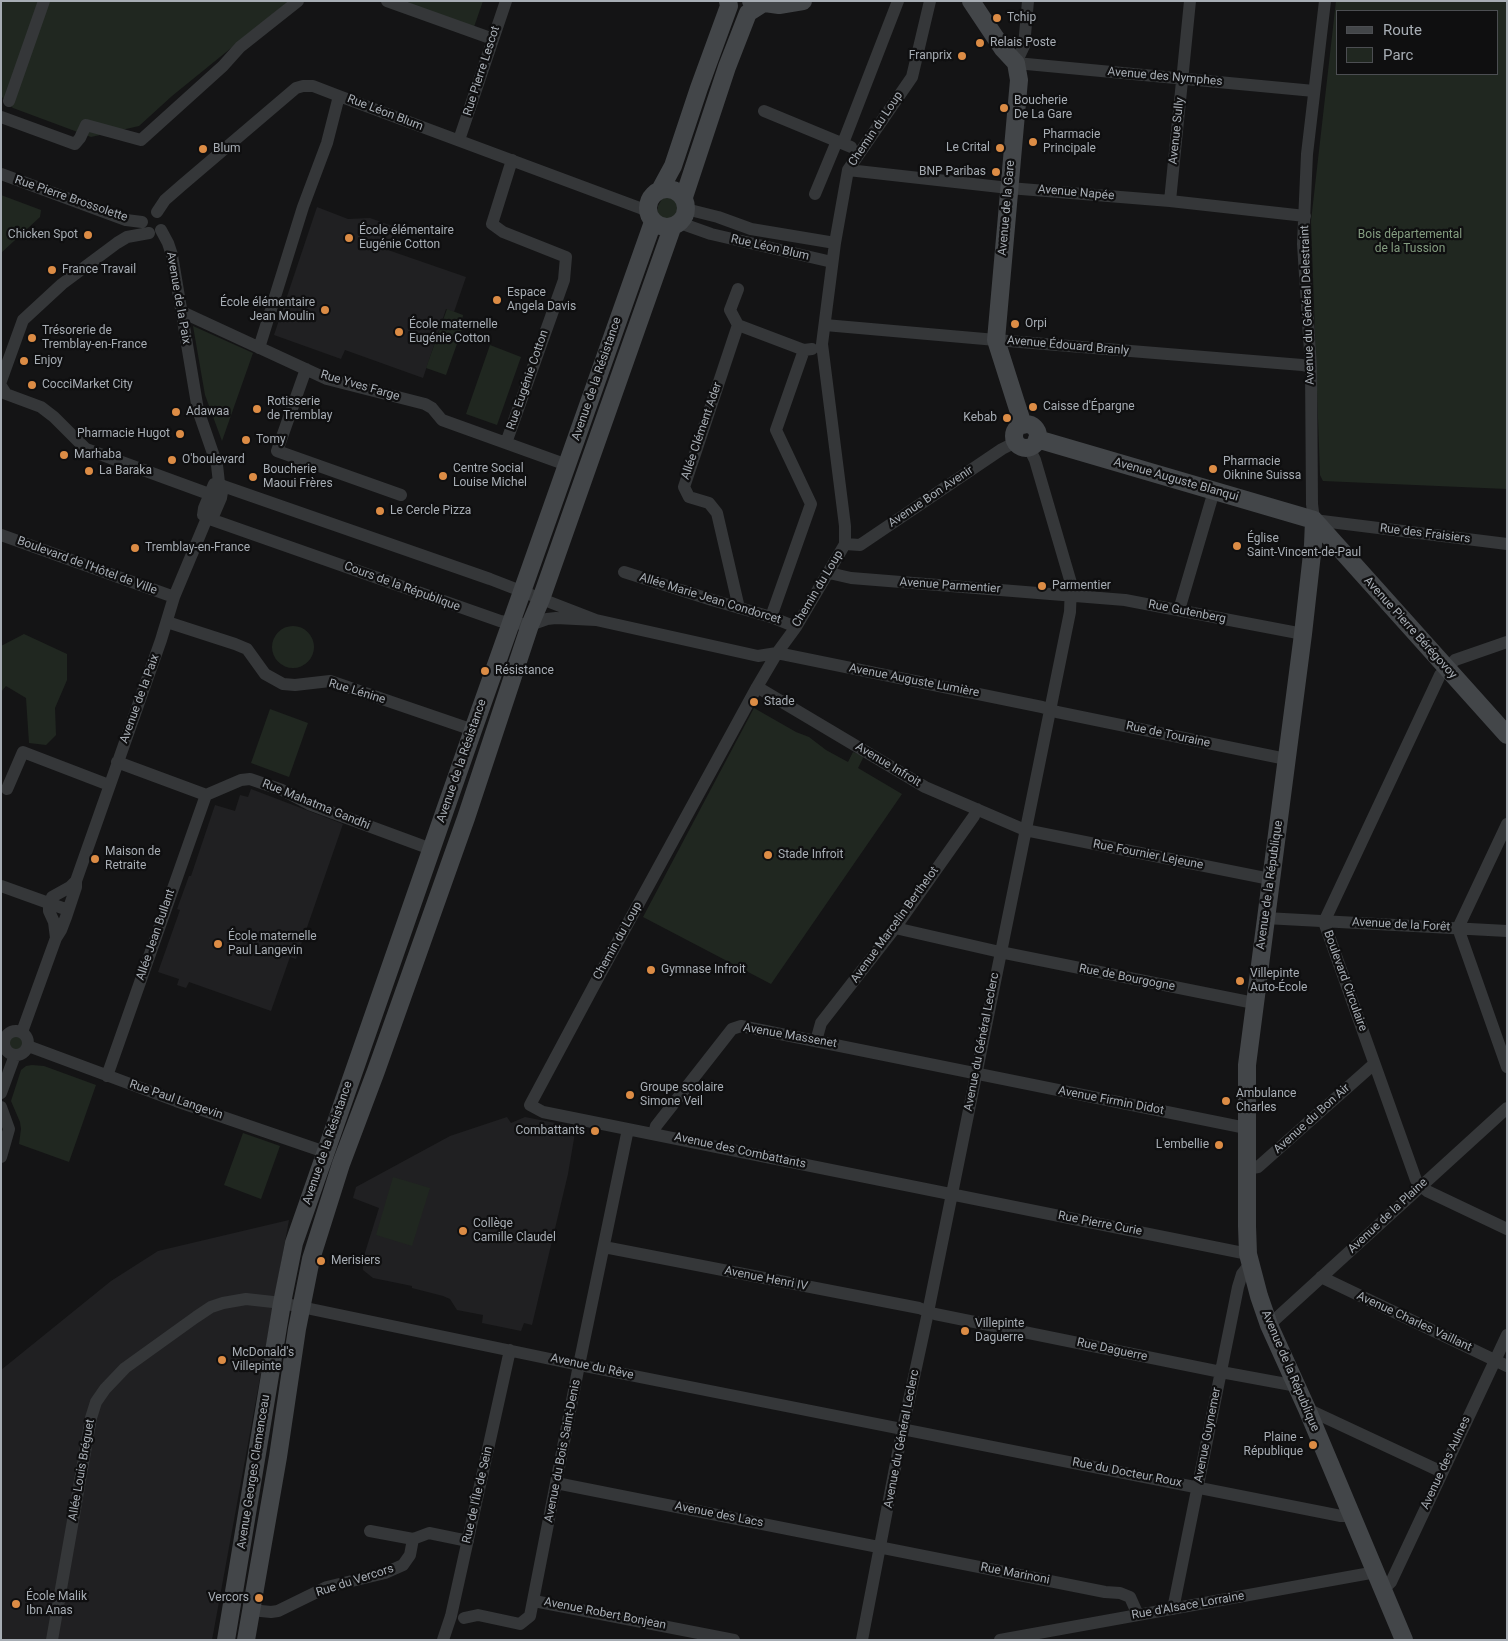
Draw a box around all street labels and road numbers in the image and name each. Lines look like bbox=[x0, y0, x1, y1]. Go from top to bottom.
street label: Rue Pierre Lescot bbox=[461, 24, 503, 118]
street label: Avenue des Nymphes bbox=[1107, 65, 1223, 89]
street label: Chemin du Loup bbox=[846, 89, 906, 169]
street label: Rue Léon Blum bbox=[345, 92, 425, 134]
street label: Avenue Sully bbox=[1166, 97, 1188, 165]
street label: Avenue de la Gare bbox=[996, 160, 1018, 256]
street label: Rue Pierre Brossolette bbox=[13, 173, 129, 225]
street label: Avenue Napée bbox=[1037, 182, 1115, 204]
street label: Avenue du Général Delestraint bbox=[1298, 225, 1318, 385]
street label: Rue Léon Blum bbox=[729, 232, 811, 264]
street label: Avenue de la Paix bbox=[163, 251, 193, 345]
street label: Avenue de la Résistance bbox=[569, 315, 625, 443]
street label: Rue Eugénie Cotton bbox=[504, 328, 552, 432]
street label: Avenue Édouard Branly bbox=[1006, 333, 1130, 359]
street label: Rue Yves Farge bbox=[319, 368, 401, 404]
street label: Allée Clément Ader bbox=[679, 380, 725, 482]
street label: Avenue Auguste Blanqui bbox=[1112, 455, 1240, 505]
street label: Avenue Bon Avenir bbox=[886, 463, 976, 531]
street label: Rue des Fraisiers bbox=[1379, 521, 1471, 547]
street label: Boulevard de l'Hôtel de Ville bbox=[15, 534, 159, 598]
street label: Chemin du Loup bbox=[789, 548, 847, 630]
street label: Cours de la République bbox=[342, 559, 462, 615]
street label: Allée Marie Jean Condorcet bbox=[637, 571, 783, 627]
street label: Avenue Pierre Bérégovoy bbox=[1360, 574, 1460, 682]
street label: Avenue Parmentier bbox=[899, 575, 1001, 597]
street label: Rue Gutenberg bbox=[1147, 597, 1227, 627]
street label: Avenue de la Paix bbox=[117, 653, 163, 745]
street label: Avenue Auguste Lumière bbox=[848, 661, 980, 701]
street label: Rue Lénine bbox=[327, 677, 387, 707]
street label: Avenue de la Résistance bbox=[434, 697, 490, 825]
street label: Rue de Touraine bbox=[1125, 719, 1211, 751]
street label: Avenue Infroit bbox=[853, 740, 923, 790]
street label: Rue Mahatma Gandhi bbox=[260, 777, 372, 833]
street label: Avenue de la République bbox=[1254, 820, 1286, 950]
street label: Rue Fournier Lejeune bbox=[1092, 837, 1204, 873]
street label: Avenue Marcelin Berthelot bbox=[848, 864, 942, 986]
street label: Allée Jean Bullant bbox=[134, 888, 178, 982]
street label: Chemin du Loup bbox=[591, 900, 645, 982]
street label: Avenue de la Forêt bbox=[1352, 915, 1450, 935]
street label: Boulevard Circulaire bbox=[1320, 929, 1370, 1033]
street label: Rue de Bourgogne bbox=[1078, 962, 1176, 994]
street label: Avenue du Général Leclerc bbox=[961, 971, 1003, 1113]
street label: Avenue Massenet bbox=[742, 1021, 838, 1051]
street label: Rue Paul Langevin bbox=[127, 1077, 225, 1123]
street label: Avenue de la Résistance bbox=[300, 1079, 356, 1207]
street label: Avenue du Bon Air bbox=[1271, 1081, 1353, 1157]
street label: Avenue Firmin Didot bbox=[1057, 1084, 1165, 1118]
street label: Avenue des Combattants bbox=[673, 1130, 807, 1172]
street label: Avenue de la Plaine bbox=[1345, 1175, 1431, 1257]
street label: Rue Pierre Curie bbox=[1057, 1209, 1143, 1239]
street label: Avenue Henri IV bbox=[723, 1264, 809, 1294]
street label: Avenue Charles Vaillant bbox=[1354, 1289, 1474, 1355]
street label: Avenue de la République bbox=[1258, 1308, 1322, 1434]
street label: Rue Daguerre bbox=[1075, 1335, 1149, 1365]
street label: Avenue du Rêve bbox=[549, 1351, 635, 1383]
street label: Avenue du Général Leclerc bbox=[881, 1368, 923, 1510]
street label: Avenue du Bois Saint-Denis bbox=[542, 1378, 584, 1524]
street label: Avenue Guynemer bbox=[1192, 1386, 1224, 1484]
street label: Avenue Georges Clemenceau bbox=[235, 1394, 273, 1550]
street label: Avenue des Aulnes bbox=[1418, 1414, 1474, 1512]
street label: Allée Louis Bréguet bbox=[66, 1418, 98, 1522]
street label: Rue de l'Île de Sein bbox=[460, 1445, 496, 1545]
street label: Rue du Docteur Roux bbox=[1071, 1455, 1183, 1491]
street label: Avenue des Lacs bbox=[673, 1499, 765, 1531]
street label: Rue Marinoni bbox=[979, 1560, 1051, 1588]
street label: Rue du Vercors bbox=[314, 1562, 396, 1600]
street label: Rue d'Alsace Lorraine bbox=[1130, 1589, 1246, 1623]
street label: Avenue Robert Bonjean bbox=[543, 1595, 667, 1633]

